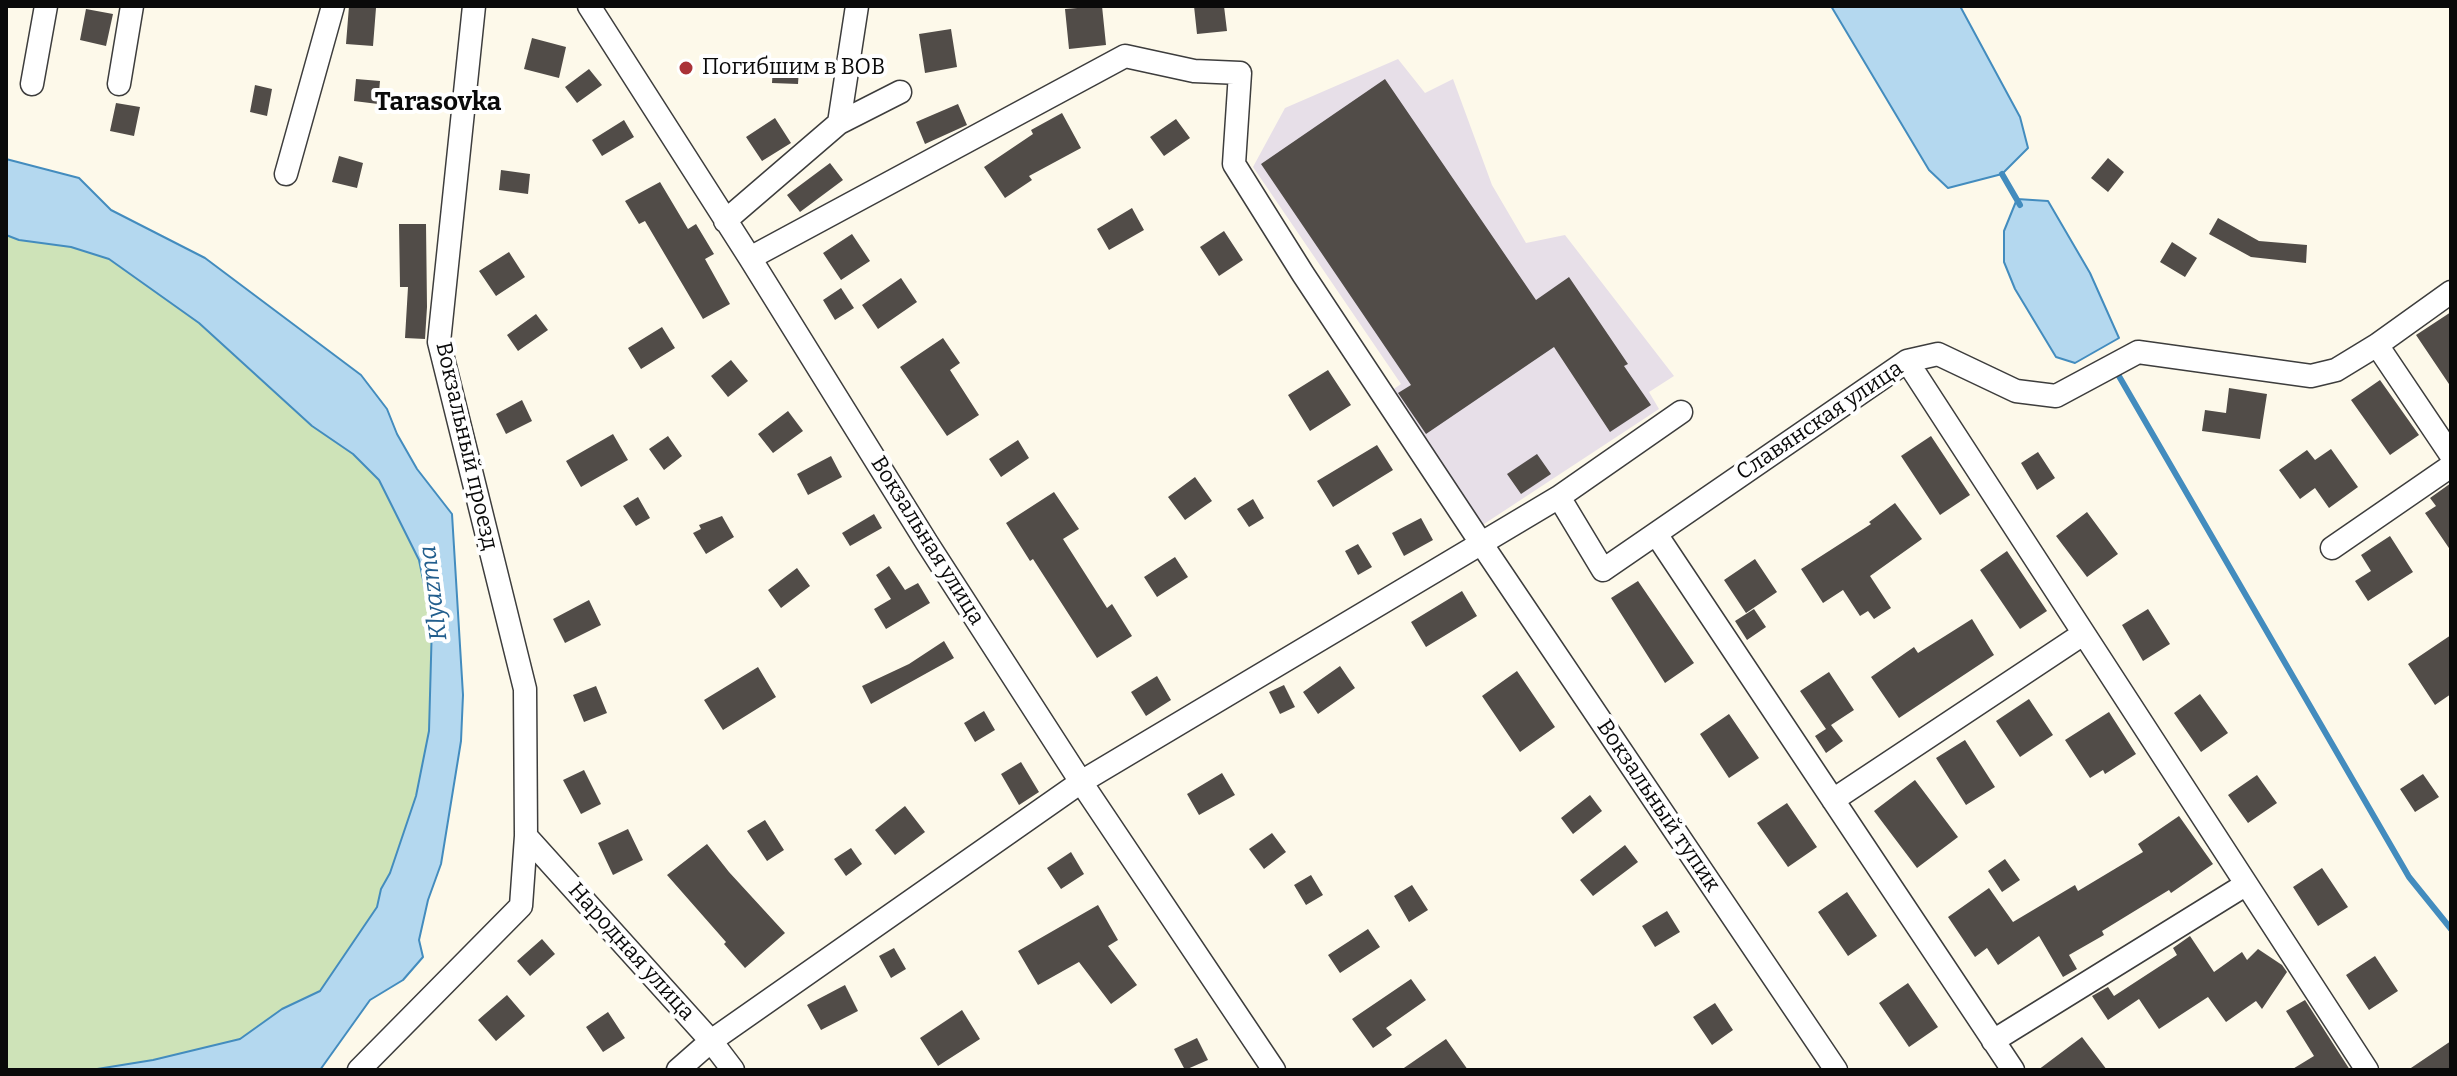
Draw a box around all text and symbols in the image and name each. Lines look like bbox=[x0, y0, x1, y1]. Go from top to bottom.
place label: Погибшим в ВОВ bbox=[702, 55, 885, 81]
marker: Погибшим в ВОВ bbox=[677, 59, 695, 77]
district label: Tarasovka bbox=[375, 87, 501, 119]
street label: Вокзальный проезд bbox=[429, 340, 503, 552]
street label: Славянская улица bbox=[1732, 356, 1908, 486]
street label: Вокзальная улица bbox=[864, 452, 990, 630]
water label: Klyazma bbox=[414, 544, 454, 642]
street label: Вокзальный тупик bbox=[1591, 715, 1725, 897]
street label: Народная улица bbox=[562, 878, 700, 1026]

